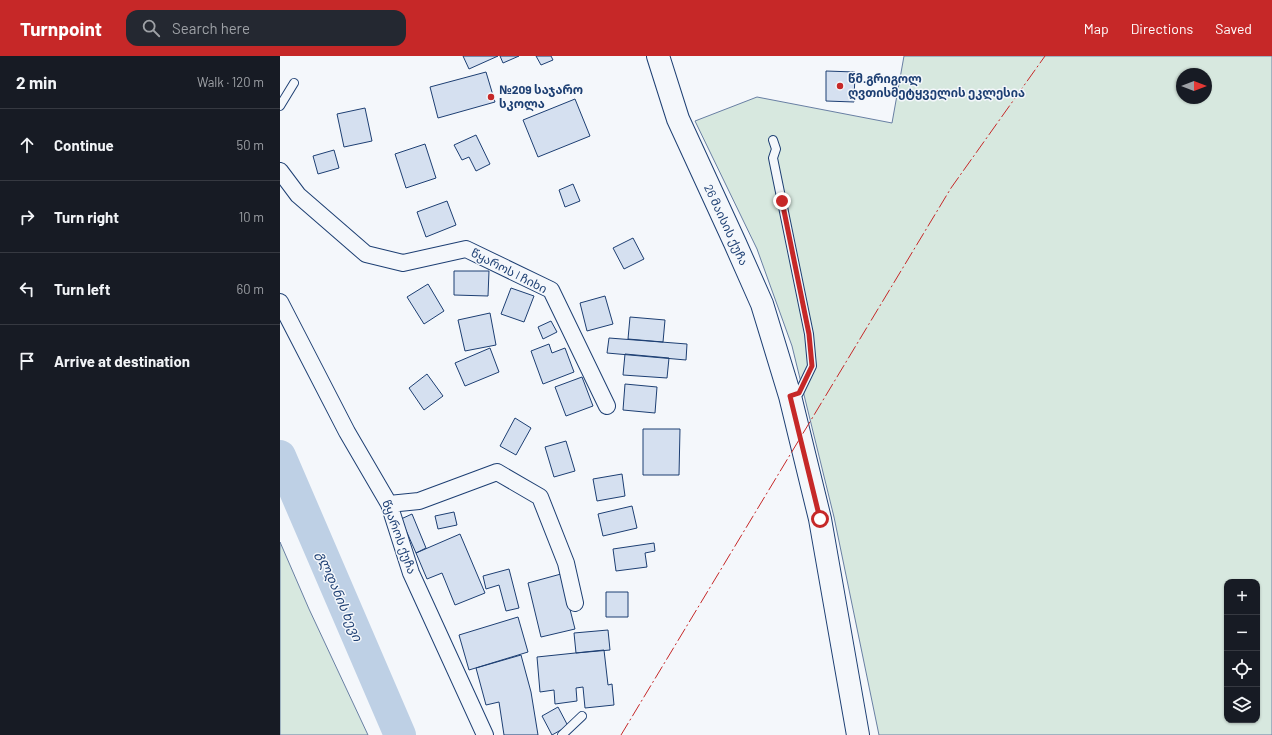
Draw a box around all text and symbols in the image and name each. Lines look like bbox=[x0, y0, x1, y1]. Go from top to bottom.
search box bbox=[126, 10, 406, 46]
text: Turnpoint bbox=[20, 17, 102, 40]
icon: search bbox=[140, 17, 162, 39]
text: Search here bbox=[172, 19, 250, 37]
text: Map bbox=[1084, 20, 1109, 37]
text: Directions bbox=[1131, 20, 1193, 37]
text: Saved bbox=[1215, 20, 1252, 37]
north arrow bbox=[1176, 68, 1212, 104]
place label: წმ.გრიგოლ ღვთისმეტყველის ეკლესია bbox=[848, 71, 1025, 101]
text: 2 min bbox=[16, 72, 57, 92]
text: Walk · 120 m bbox=[197, 74, 264, 90]
marker: წმ.გრიგოლ ღვთისმეტყველის ეკლესია bbox=[835, 81, 845, 91]
place label: №209 საჯარო სკოლა bbox=[499, 82, 583, 112]
marker: №209 საჯარო სკოლა bbox=[486, 92, 496, 102]
icon: ahead bbox=[16, 134, 38, 156]
text: Continue bbox=[54, 136, 114, 154]
text: 50 m bbox=[237, 137, 264, 153]
street label: 26 მაისის ქუჩა bbox=[701, 182, 752, 268]
route end bbox=[773, 192, 791, 210]
icon: right bbox=[16, 206, 38, 228]
text: Turn right bbox=[54, 208, 119, 226]
text: 10 m bbox=[239, 209, 264, 225]
street label: წყაროს I ჩიხი bbox=[469, 245, 550, 296]
icon: left bbox=[16, 278, 38, 300]
text: Turn left bbox=[54, 280, 110, 298]
text: 60 m bbox=[237, 281, 264, 297]
icon: arrive bbox=[16, 350, 38, 372]
text: Arrive at destination bbox=[54, 352, 190, 370]
street label: წყაროს ქუჩა bbox=[379, 498, 420, 576]
route start bbox=[811, 510, 829, 528]
water label: გლდანის ხევი bbox=[313, 549, 366, 644]
map controls bbox=[1224, 579, 1260, 723]
button: + bbox=[1224, 579, 1260, 615]
button: − bbox=[1224, 615, 1260, 651]
button: locate bbox=[1224, 651, 1260, 687]
button: layers bbox=[1224, 687, 1260, 723]

